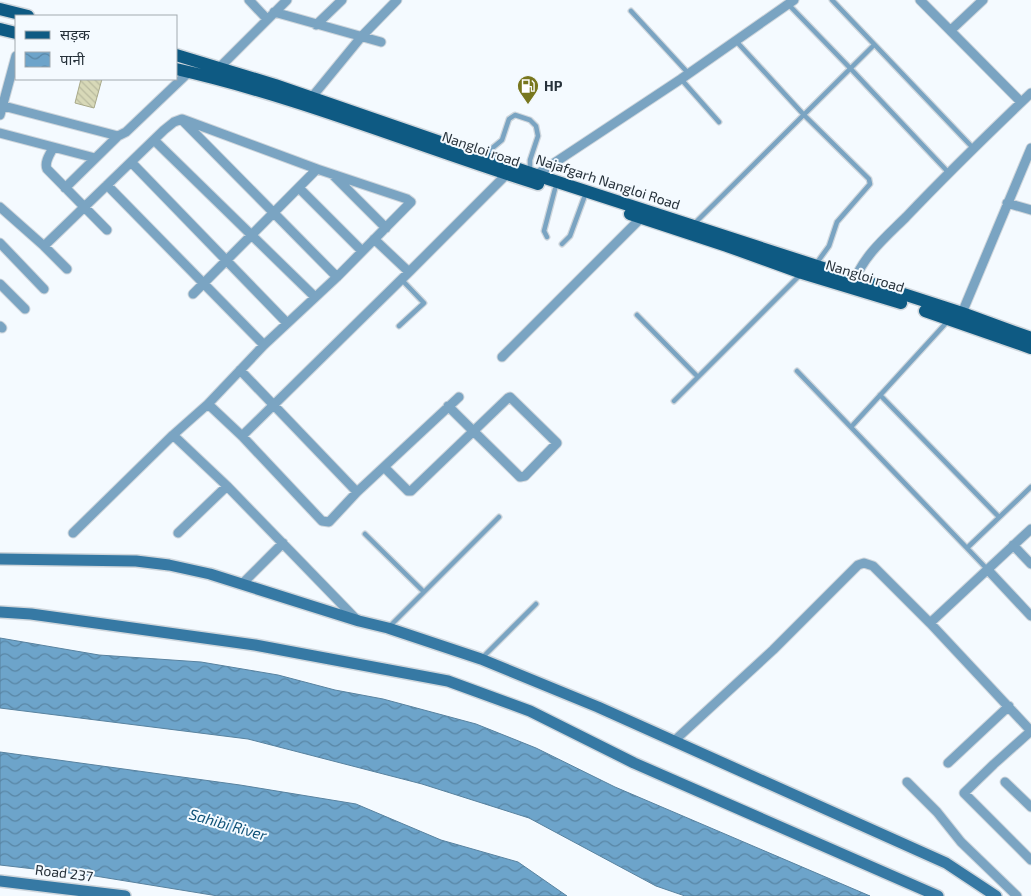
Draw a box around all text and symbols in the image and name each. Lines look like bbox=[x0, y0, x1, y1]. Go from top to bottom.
legend bbox=[15, 15, 178, 80]
text: सड़क bbox=[60, 25, 90, 43]
text: पानी bbox=[60, 50, 86, 68]
fuel station icon: HP bbox=[516, 74, 540, 105]
place label: HP bbox=[544, 77, 563, 94]
street label: Nangloi road bbox=[440, 127, 522, 170]
street label: Najafgarh Nangloi Road bbox=[534, 150, 682, 213]
street label: Nangloi road bbox=[824, 256, 907, 296]
water label: Sahibi River bbox=[187, 804, 270, 844]
street label: Road 237 bbox=[34, 861, 94, 884]

